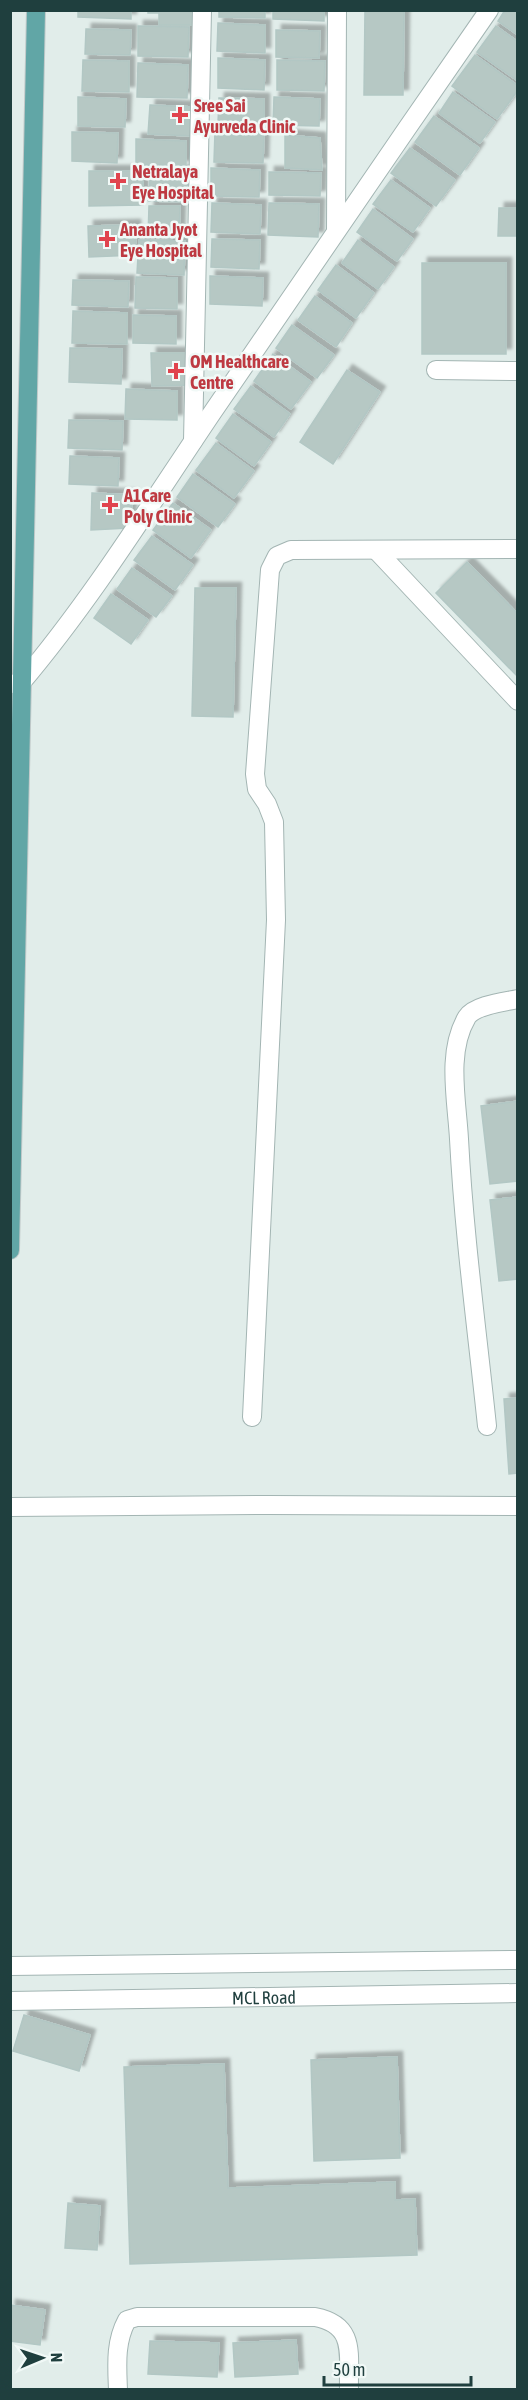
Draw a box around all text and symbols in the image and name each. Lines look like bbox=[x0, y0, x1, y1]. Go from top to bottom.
place label: Sree Sai Ayurveda Clinic bbox=[193, 95, 296, 137]
marker: Sree Sai Ayurveda Clinic bbox=[171, 106, 189, 124]
place label: Netralaya Eye Hospital bbox=[132, 161, 214, 203]
marker: Netralaya Eye Hospital bbox=[109, 172, 127, 190]
place label: Ananta Jyot Eye Hospital bbox=[119, 219, 202, 261]
marker: Ananta Jyot Eye Hospital bbox=[98, 230, 116, 248]
place label: OM Healthcare Centre bbox=[190, 351, 289, 393]
marker: OM Healthcare Centre bbox=[167, 362, 185, 380]
place label: A1Care Poly Clinic bbox=[123, 485, 192, 527]
marker: A1Care Poly Clinic bbox=[101, 496, 119, 514]
street label: MCL Road bbox=[232, 1986, 296, 2008]
north arrow bbox=[12, 2328, 72, 2388]
scale bar bbox=[324, 2349, 471, 2387]
text: N bbox=[48, 2352, 66, 2363]
text: 50 m bbox=[333, 2359, 365, 2380]

